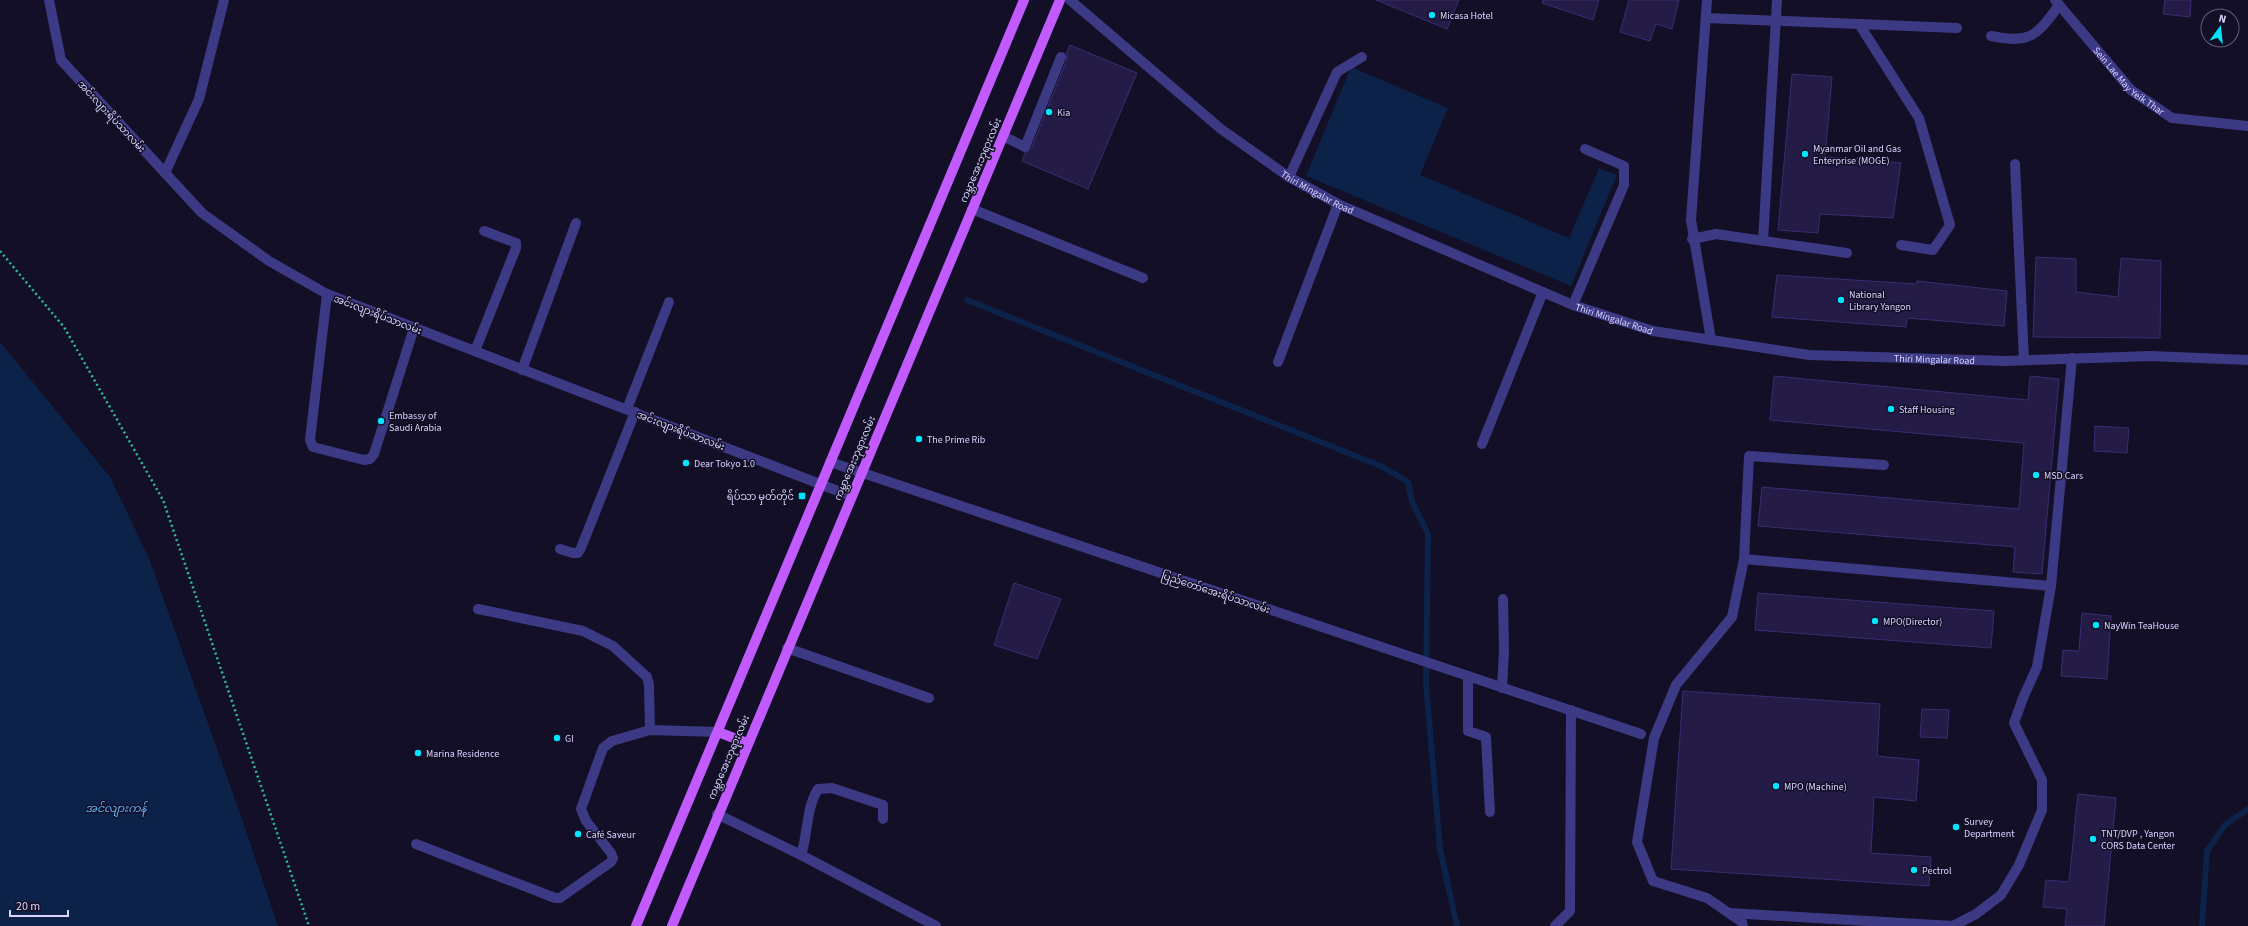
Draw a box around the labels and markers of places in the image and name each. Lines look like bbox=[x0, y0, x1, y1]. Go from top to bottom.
place label: Micasa Hotel bbox=[1440, 9, 1493, 23]
marker: Micasa Hotel bbox=[1427, 10, 1437, 20]
place label: Kia bbox=[1057, 106, 1070, 120]
marker: Kia bbox=[1044, 107, 1054, 117]
place label: Myanmar Oil and Gas Enterprise (MOGE) bbox=[1813, 142, 1901, 168]
marker: Myanmar Oil and Gas Enterprise (MOGE) bbox=[1800, 149, 1810, 159]
place label: National Library Yangon bbox=[1849, 288, 1911, 314]
marker: National Library Yangon bbox=[1836, 295, 1846, 305]
place label: Staff Housing bbox=[1899, 403, 1955, 417]
marker: Staff Housing bbox=[1886, 404, 1896, 414]
place label: Embassy of Saudi Arabia bbox=[389, 409, 442, 435]
marker: Embassy of Saudi Arabia bbox=[376, 416, 386, 426]
place label: The Prime Rib bbox=[927, 433, 986, 447]
marker: The Prime Rib bbox=[914, 434, 924, 444]
place label: Dear Tokyo 1.0 bbox=[694, 457, 755, 471]
marker: Dear Tokyo 1.0 bbox=[681, 458, 691, 468]
place label: MSD Cars bbox=[2044, 469, 2083, 483]
marker: MSD Cars bbox=[2031, 470, 2041, 480]
place label: ရိပ်သာ မှတ်တိုင် bbox=[727, 489, 794, 505]
marker: ရိပ်သာ မှတ်တိုင် bbox=[797, 491, 807, 501]
place label: MPO(Director) bbox=[1883, 615, 1942, 629]
marker: MPO(Director) bbox=[1870, 616, 1880, 626]
place label: NayWin TeaHouse bbox=[2104, 619, 2179, 633]
marker: NayWin TeaHouse bbox=[2091, 620, 2101, 630]
place label: GI bbox=[565, 732, 574, 746]
marker: GI bbox=[552, 733, 562, 743]
place label: Marina Residence bbox=[426, 747, 499, 761]
marker: Marina Residence bbox=[413, 748, 423, 758]
place label: MPO (Machine) bbox=[1784, 780, 1847, 794]
marker: MPO (Machine) bbox=[1771, 781, 1781, 791]
place label: Survey Department bbox=[1964, 815, 2015, 841]
marker: Survey Department bbox=[1951, 822, 1961, 832]
place label: TNT/DVP , Yangon CORS Data Center bbox=[2101, 827, 2176, 853]
place label: Café Saveur bbox=[586, 828, 636, 842]
marker: Café Saveur bbox=[573, 829, 583, 839]
marker: TNT/DVP , Yangon CORS Data Center bbox=[2088, 834, 2098, 844]
place label: Pectrol bbox=[1922, 864, 1952, 878]
marker: Pectrol bbox=[1909, 865, 1919, 875]

